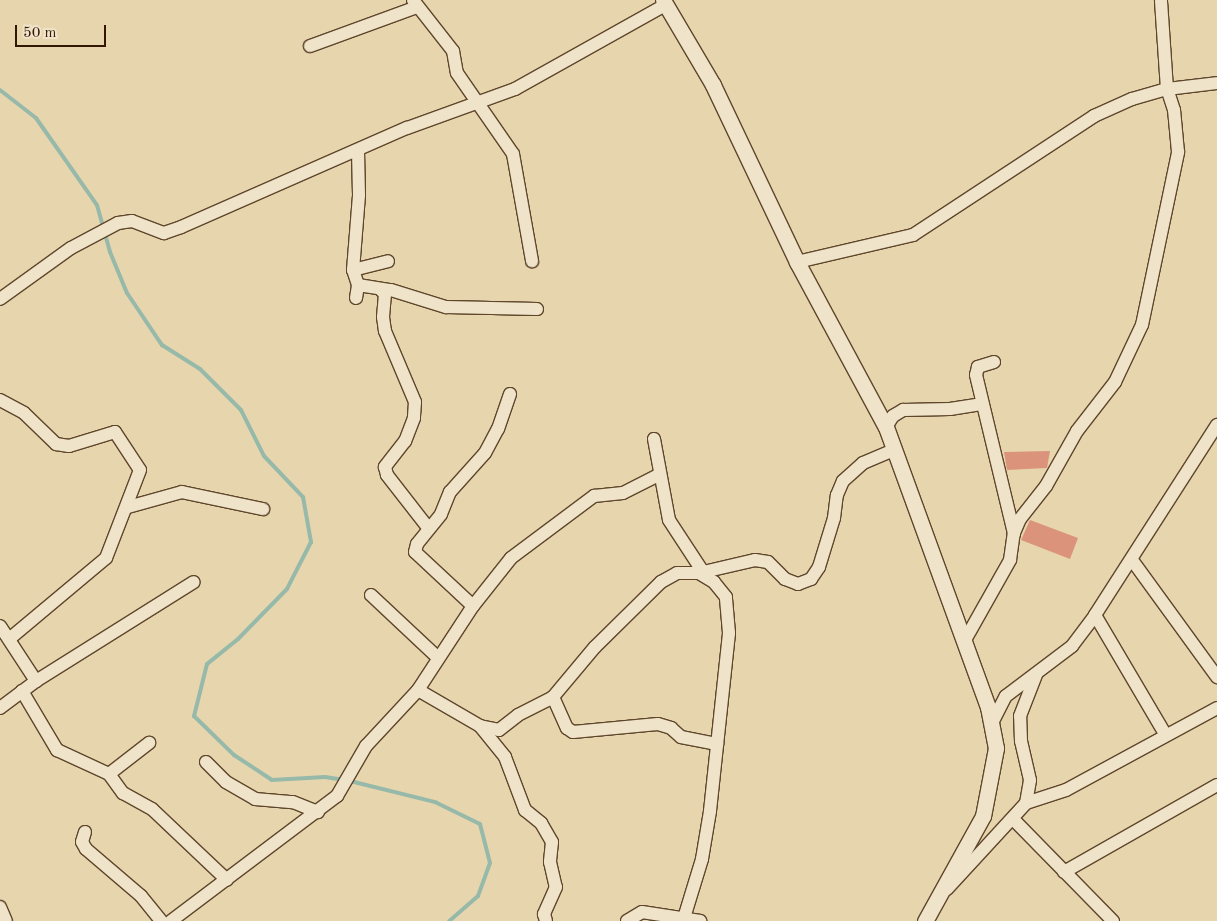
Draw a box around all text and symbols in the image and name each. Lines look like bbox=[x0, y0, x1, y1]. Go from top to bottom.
scale bar bbox=[18, 15, 109, 47]
text: 50 m bbox=[23, 26, 57, 41]

